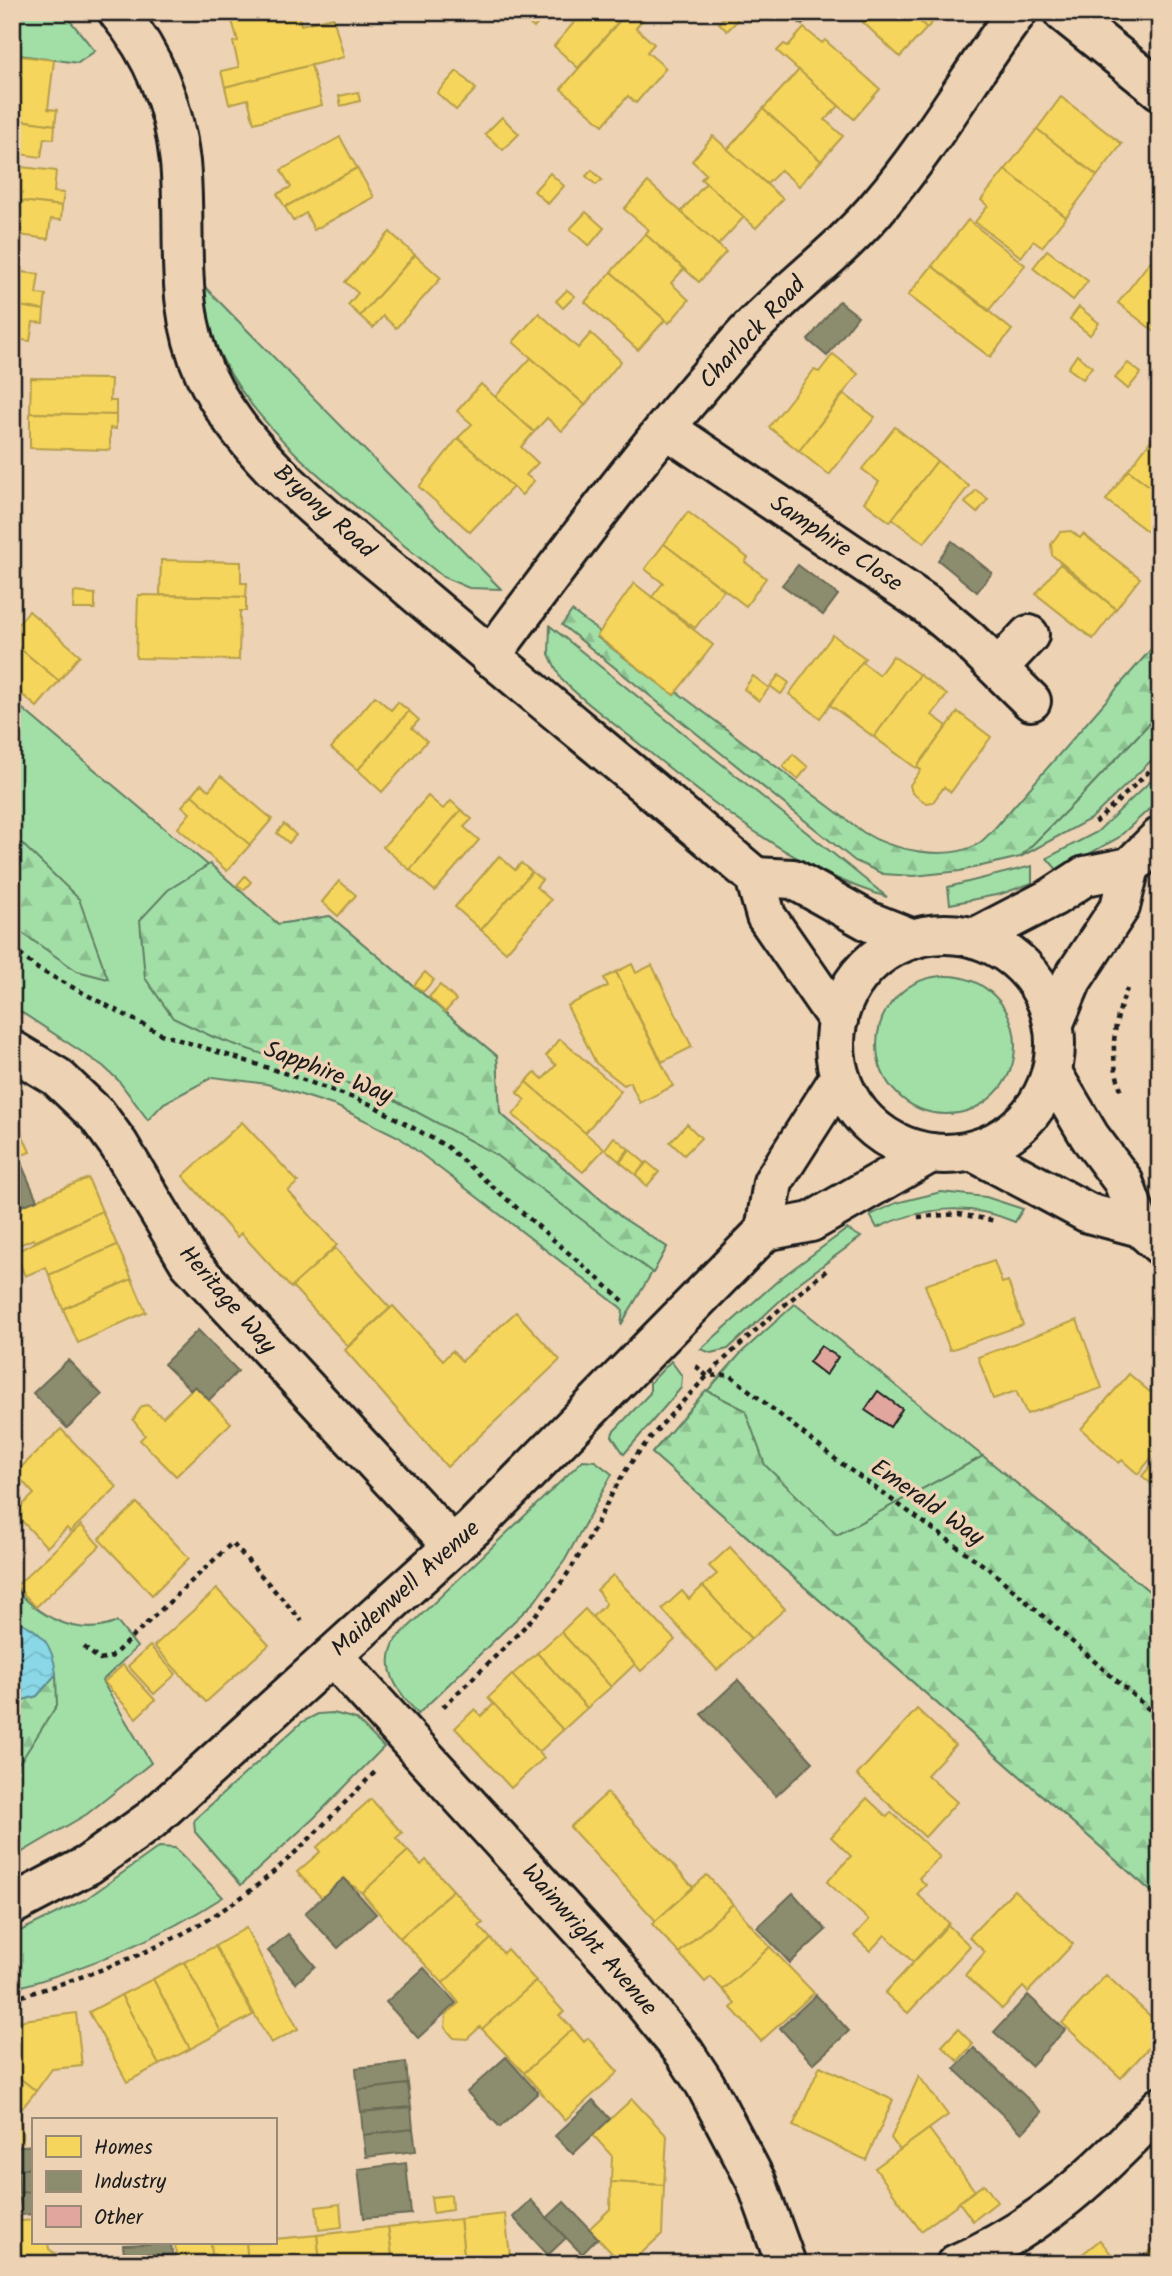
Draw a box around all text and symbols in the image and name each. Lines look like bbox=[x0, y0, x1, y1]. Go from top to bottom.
street label: Charlock Road bbox=[690, 267, 817, 399]
street label: Bryony Road bbox=[264, 455, 385, 570]
street label: Samphire Close bbox=[761, 485, 911, 603]
street label: Sapphire Way bbox=[258, 1031, 399, 1116]
street label: Heritage Way bbox=[168, 1237, 286, 1364]
street label: Emerald Way bbox=[862, 1449, 993, 1557]
street label: Maidenwell Avenue bbox=[322, 1511, 490, 1667]
street label: Wainwright Avenue bbox=[511, 1855, 667, 2025]
legend bbox=[32, 2118, 276, 2244]
text: Homes bbox=[94, 2132, 153, 2165]
text: Industry bbox=[94, 2166, 166, 2199]
text: Other bbox=[94, 2202, 144, 2235]

